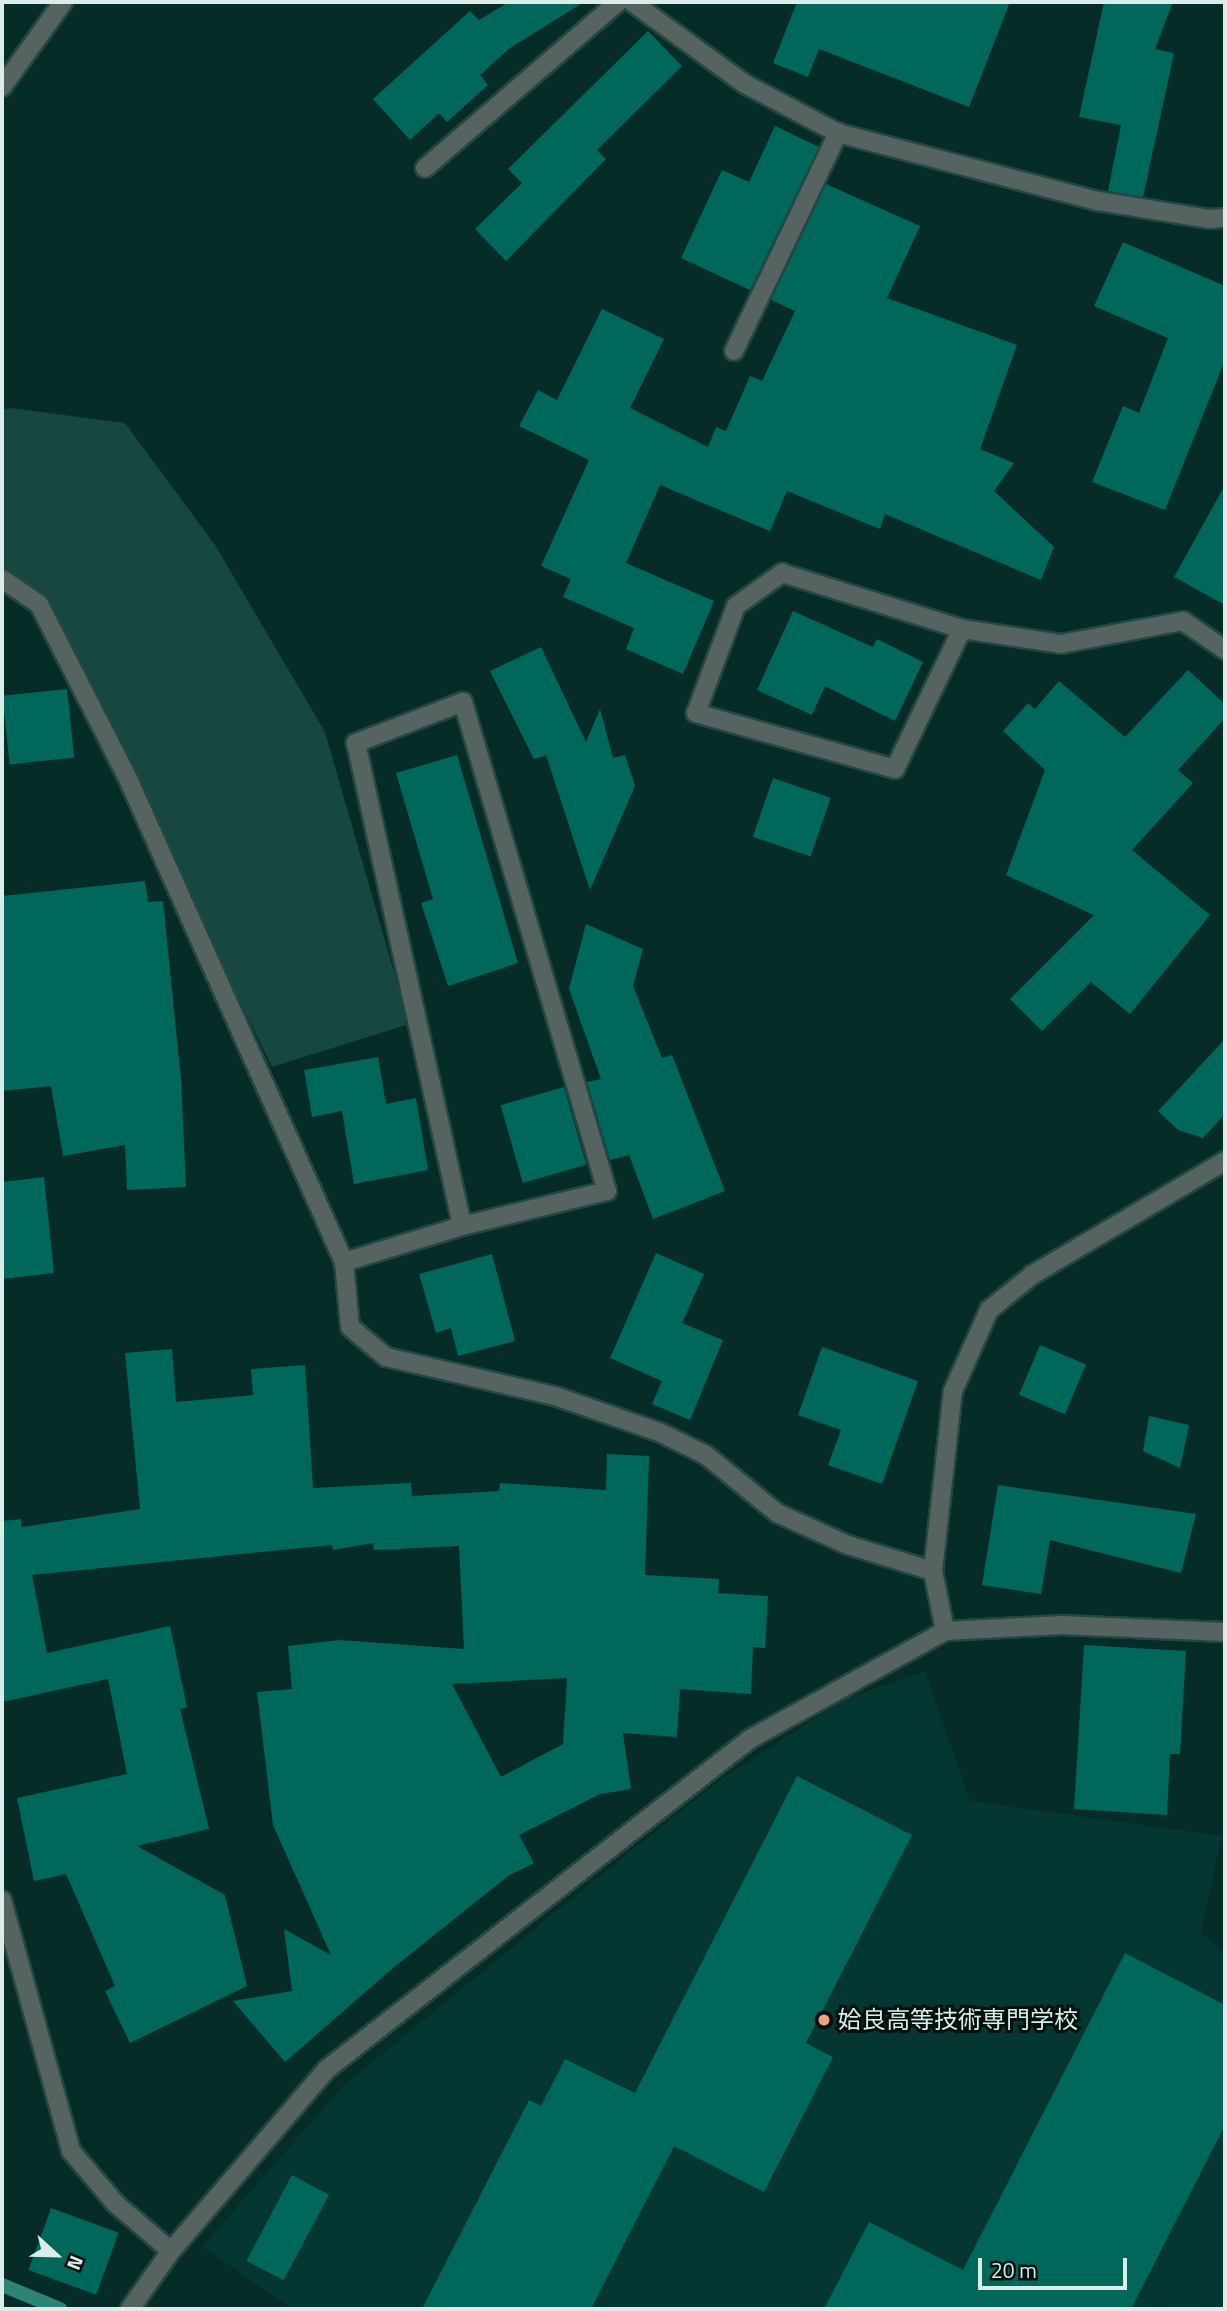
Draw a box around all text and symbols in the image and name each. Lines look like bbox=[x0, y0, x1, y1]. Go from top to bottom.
place label: 姶良高等技術専門学校 bbox=[838, 2006, 1078, 2034]
marker: 姶良高等技術専門学校 bbox=[816, 2012, 832, 2028]
north arrow bbox=[21, 2220, 91, 2290]
scale bar bbox=[982, 2244, 1131, 2288]
text: N bbox=[60, 2252, 92, 2275]
text: 20 m bbox=[991, 2254, 1037, 2286]

